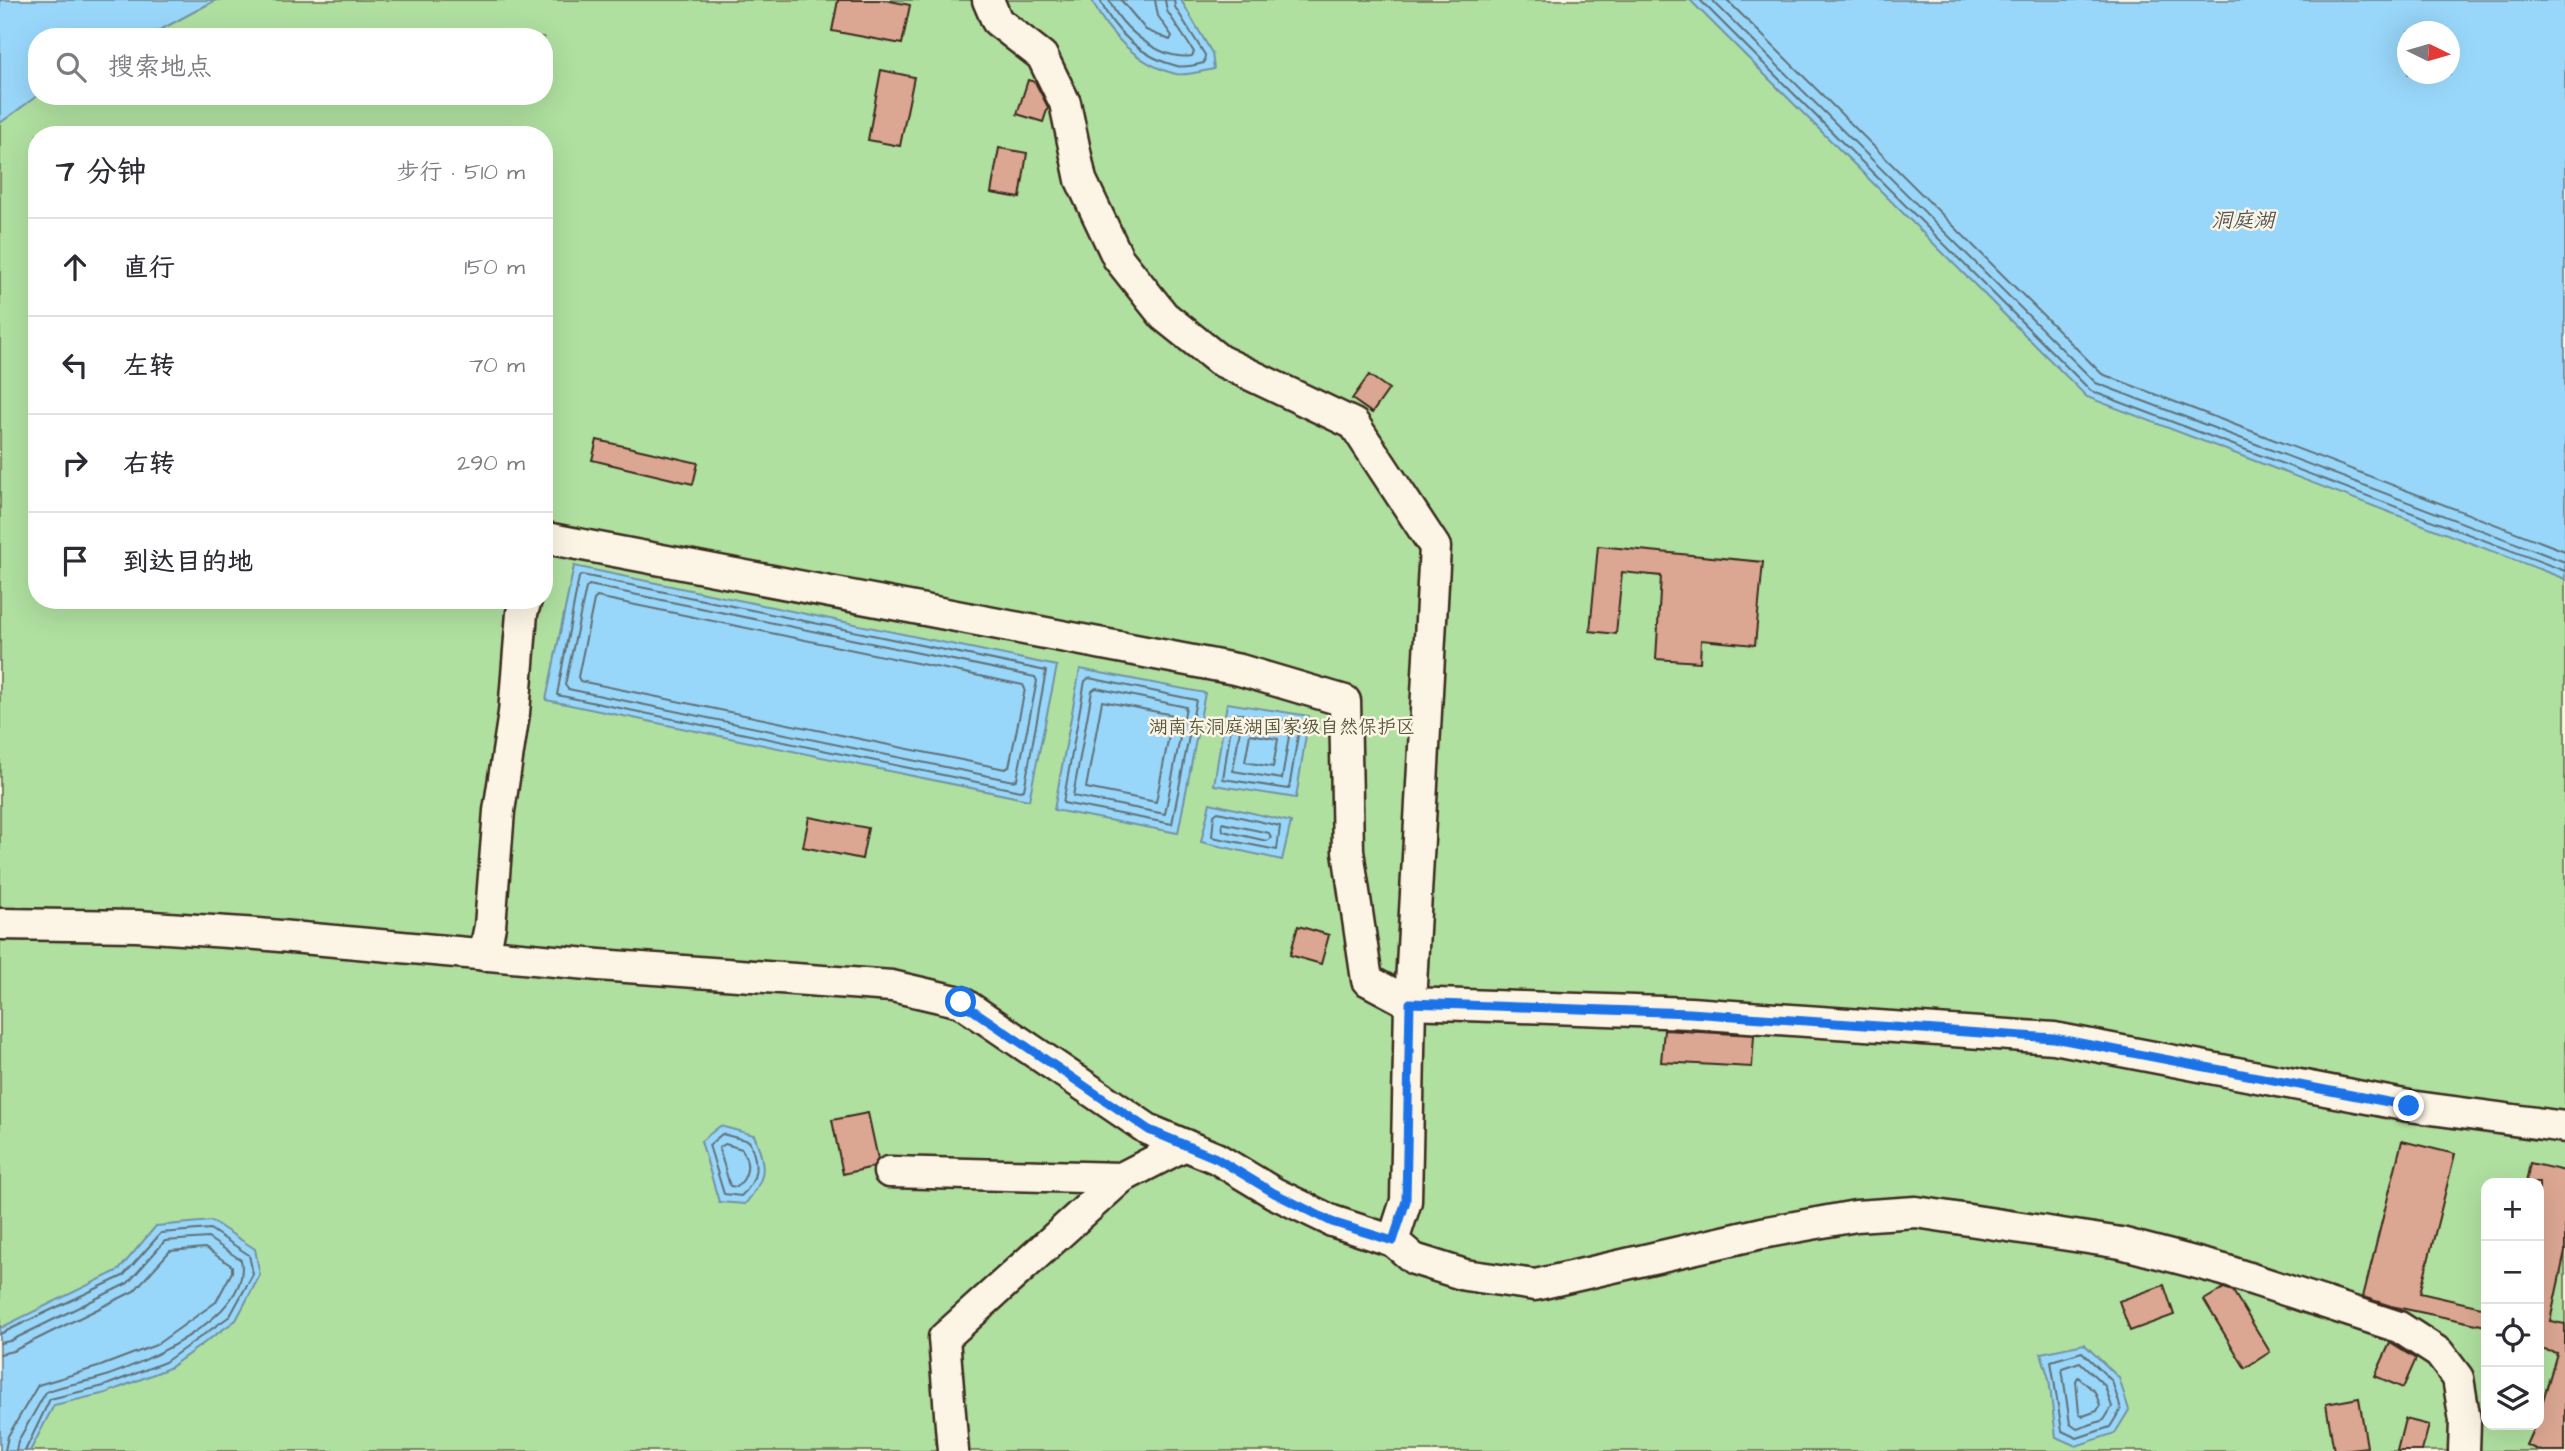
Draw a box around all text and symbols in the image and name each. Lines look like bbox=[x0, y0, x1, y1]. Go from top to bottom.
north arrow bbox=[2397, 21, 2460, 84]
search box bbox=[28, 28, 553, 105]
icon: search bbox=[52, 48, 90, 86]
text: 搜索地点 bbox=[108, 49, 212, 85]
text: 7 分钟 bbox=[56, 151, 146, 193]
text: 步行 · 510 m bbox=[397, 156, 525, 188]
water label: 洞庭湖 bbox=[2212, 206, 2276, 235]
icon: ahead bbox=[56, 248, 94, 286]
text: 直行 bbox=[123, 250, 175, 286]
text: 150 m bbox=[464, 251, 525, 283]
icon: left bbox=[56, 346, 94, 384]
text: 左转 bbox=[123, 348, 175, 384]
text: 70 m bbox=[469, 349, 525, 381]
icon: right bbox=[56, 444, 94, 482]
text: 右转 bbox=[123, 446, 175, 482]
text: 290 m bbox=[457, 447, 525, 479]
icon: arrive bbox=[56, 542, 94, 580]
text: 到达目的地 bbox=[123, 544, 253, 580]
park label: 湖南东洞庭湖国家级自然保护区 bbox=[1149, 714, 1415, 741]
route start bbox=[945, 986, 976, 1017]
route end bbox=[2393, 1090, 2424, 1121]
map controls bbox=[2481, 1178, 2544, 1430]
button: + bbox=[2481, 1178, 2544, 1241]
button: − bbox=[2481, 1241, 2544, 1304]
button: locate bbox=[2481, 1304, 2544, 1367]
button: layers bbox=[2481, 1367, 2544, 1430]

